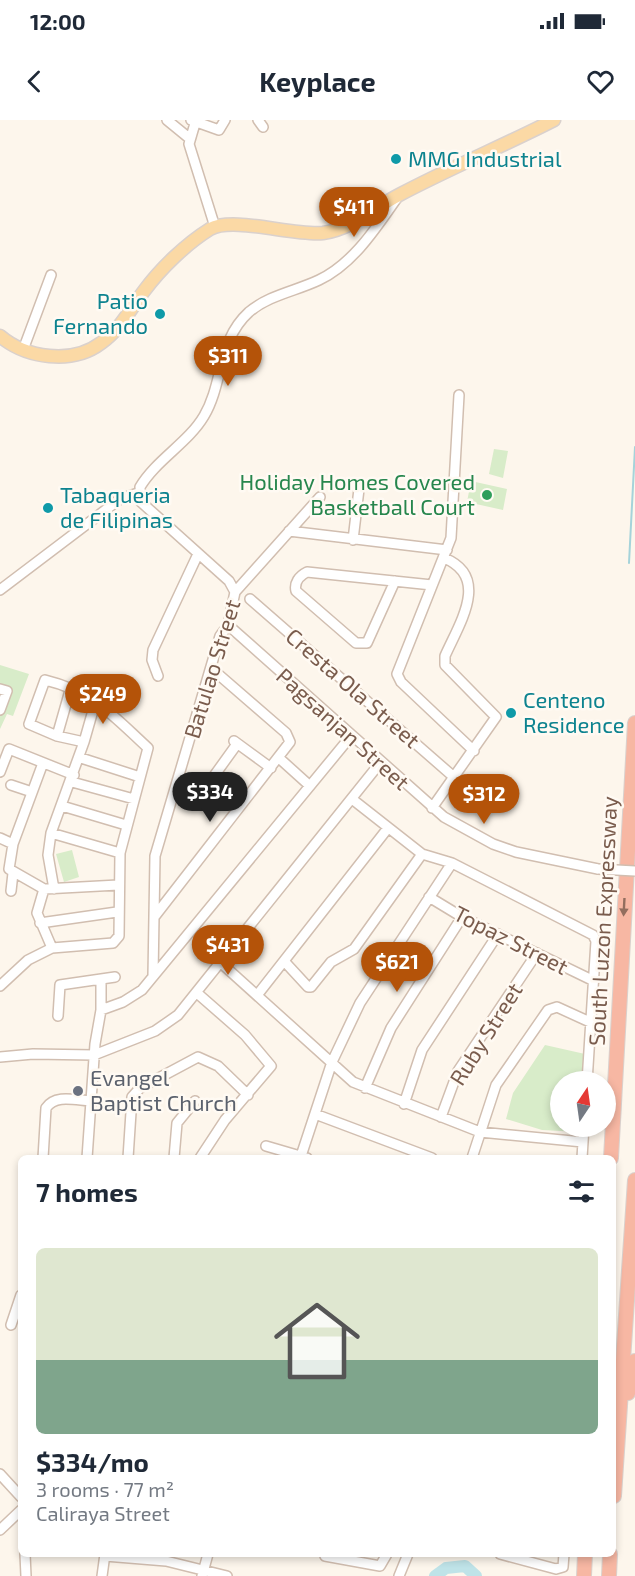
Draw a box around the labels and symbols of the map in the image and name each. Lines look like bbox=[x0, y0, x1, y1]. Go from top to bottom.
place label: MMG Industrial bbox=[408, 145, 562, 171]
marker: MMG Industrial bbox=[389, 152, 403, 166]
pin: $411 bbox=[318, 187, 390, 238]
place label: Patio Fernando bbox=[53, 287, 148, 338]
marker: Patio Fernando bbox=[153, 307, 167, 321]
pin: $311 bbox=[192, 336, 264, 387]
place label: Holiday Homes Covered Basketball Court bbox=[240, 468, 475, 519]
place label: Tabaqueria de Filipinas bbox=[60, 481, 173, 532]
marker: Holiday Homes Covered Basketball Court bbox=[480, 488, 494, 502]
marker: Tabaqueria de Filipinas bbox=[41, 501, 55, 515]
street label: Batulao Street bbox=[178, 596, 244, 741]
street label: Cresta Ola Street bbox=[281, 622, 426, 752]
street label: Pagsanjan Street bbox=[271, 662, 415, 795]
pin: $249 bbox=[67, 674, 139, 725]
place label: Centeno Residence bbox=[523, 686, 625, 737]
marker: Centeno Residence bbox=[504, 706, 518, 720]
pin: $334 bbox=[174, 772, 246, 823]
pin: $312 bbox=[448, 774, 520, 825]
street label: South Luzon Expressway bbox=[582, 795, 622, 1046]
one-way arrow bbox=[619, 897, 628, 916]
street label: Topaz Street bbox=[450, 899, 573, 979]
pin: $431 bbox=[192, 925, 264, 976]
pin: $621 bbox=[361, 942, 433, 993]
street label: Ruby Street bbox=[443, 977, 527, 1089]
place label: Evangel Baptist Church bbox=[90, 1064, 237, 1115]
north arrow bbox=[550, 1071, 616, 1137]
marker: Evangel Baptist Church bbox=[71, 1084, 85, 1098]

